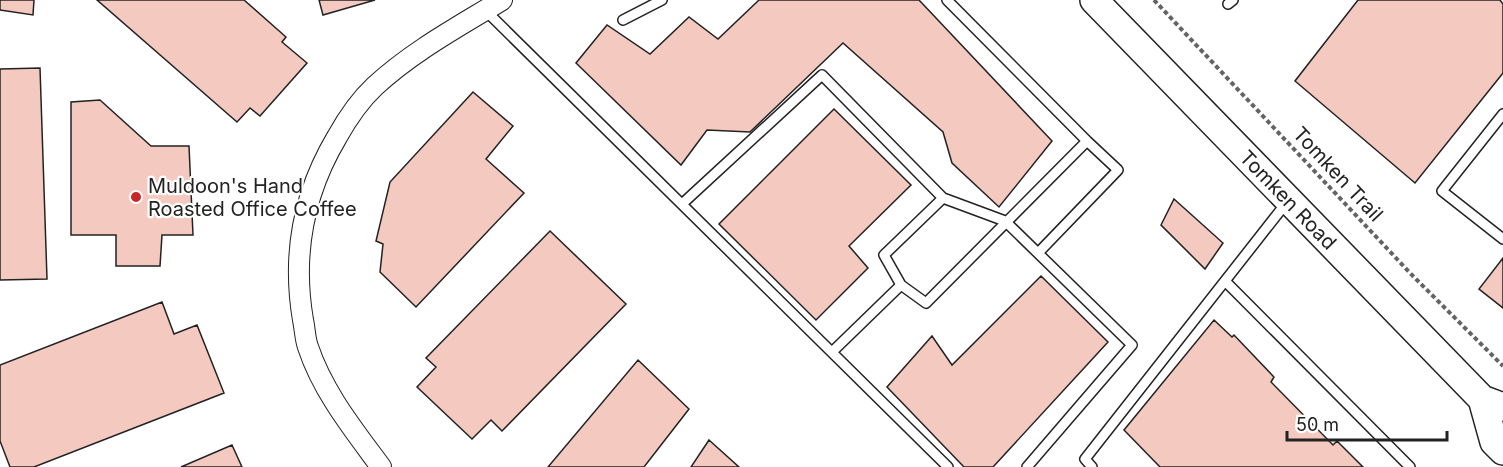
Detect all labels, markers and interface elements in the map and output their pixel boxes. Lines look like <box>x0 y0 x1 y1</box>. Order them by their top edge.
street label: Tomken Trail <box>1288 122 1388 226</box>
street label: Tomken Road <box>1235 145 1341 255</box>
place label: Muldoon's Hand Roasted Office Coffee <box>148 174 357 221</box>
marker: Muldoon's Hand Roasted Office Coffee <box>129 190 143 204</box>
scale bar <box>1287 404 1448 442</box>
text: 50 m <box>1296 414 1339 435</box>

